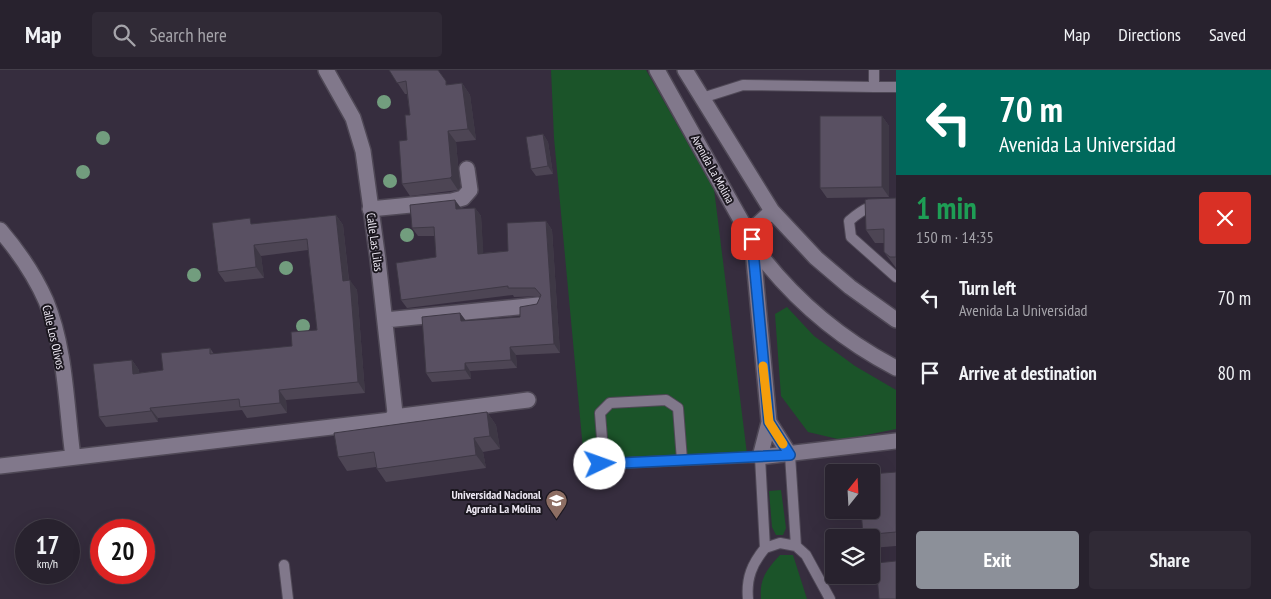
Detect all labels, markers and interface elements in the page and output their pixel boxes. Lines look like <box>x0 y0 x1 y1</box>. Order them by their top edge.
search box <box>92 12 442 57</box>
text: Map <box>25 19 62 50</box>
icon: search <box>110 21 138 49</box>
text: Search here <box>150 23 227 47</box>
text: Map <box>1064 23 1090 46</box>
text: Directions <box>1118 23 1181 46</box>
text: Saved <box>1209 23 1246 46</box>
text: 70 m <box>999 86 1063 132</box>
icon: left <box>916 90 981 155</box>
text: Avenida La Universidad <box>999 130 1176 158</box>
street label: Avenida La Molina <box>688 132 738 206</box>
text: 1 min <box>916 188 977 227</box>
button: close <box>1199 192 1251 244</box>
street label: Calle Las Lilas <box>363 212 387 272</box>
pin <box>731 218 773 260</box>
icon: arrive <box>738 225 766 253</box>
text: 150 m · 14:35 <box>916 227 994 247</box>
text: Turn left <box>959 276 1016 300</box>
icon: left <box>916 284 944 312</box>
text: 70 m <box>1218 286 1251 310</box>
text: Avenida La Universidad <box>959 300 1087 320</box>
street label: Calle Los Olivos <box>39 303 69 371</box>
icon: arrive <box>916 359 944 387</box>
text: Arrive at destination <box>959 361 1097 385</box>
text: 80 m <box>1218 361 1251 385</box>
position arrow <box>573 437 625 489</box>
north arrow <box>825 464 880 519</box>
map controls <box>825 464 880 584</box>
place label: Universidad Nacional Agraria La Molina <box>451 487 541 516</box>
school or university icon: Universidad Nacional Agraria La Molina <box>545 489 569 520</box>
speed limit sign: 20 <box>90 519 155 584</box>
text: 17 <box>36 529 59 561</box>
button: layers <box>825 529 880 584</box>
button: Exit <box>916 531 1079 589</box>
button: Share <box>1089 531 1251 589</box>
text: km/h <box>37 556 58 571</box>

